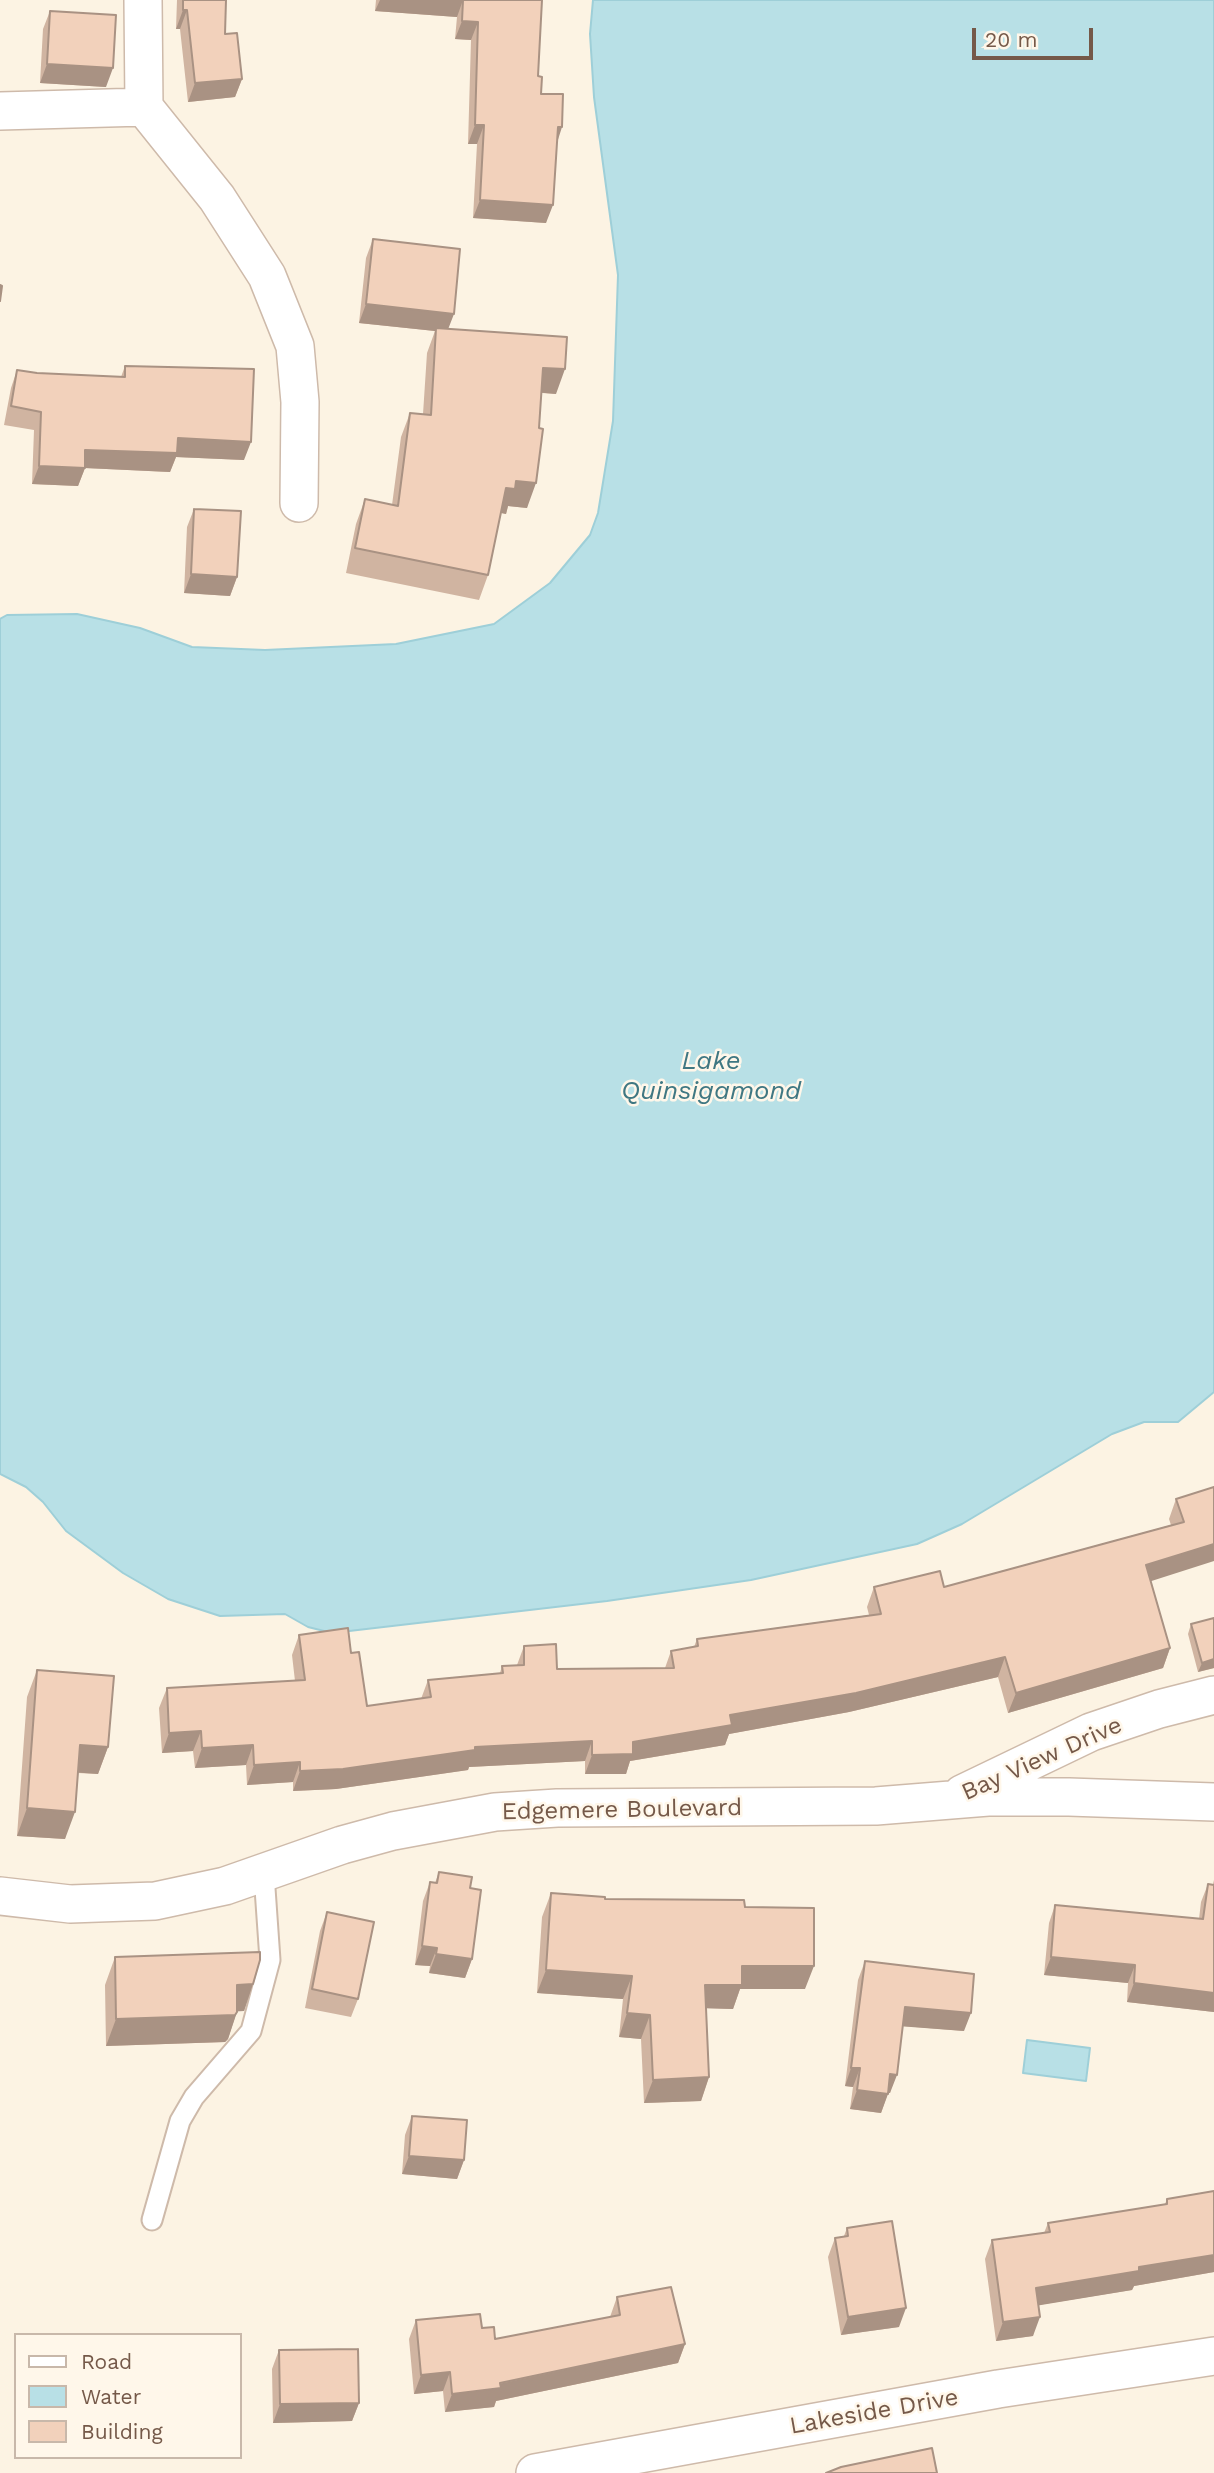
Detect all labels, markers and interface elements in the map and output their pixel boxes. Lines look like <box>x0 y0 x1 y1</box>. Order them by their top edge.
scale bar <box>976 14 1097 58</box>
text: 20 m <box>985 27 1037 52</box>
water label: Lake Quinsigamond <box>621 1045 801 1106</box>
street label: Bay View Drive <box>957 1711 1127 1807</box>
street label: Edgemere Boulevard <box>501 1794 743 1826</box>
legend <box>14 2333 242 2459</box>
text: Road <box>81 2349 132 2374</box>
street label: Lakeside Drive <box>787 2383 961 2441</box>
text: Water <box>81 2384 141 2409</box>
text: Building <box>81 2419 163 2444</box>

